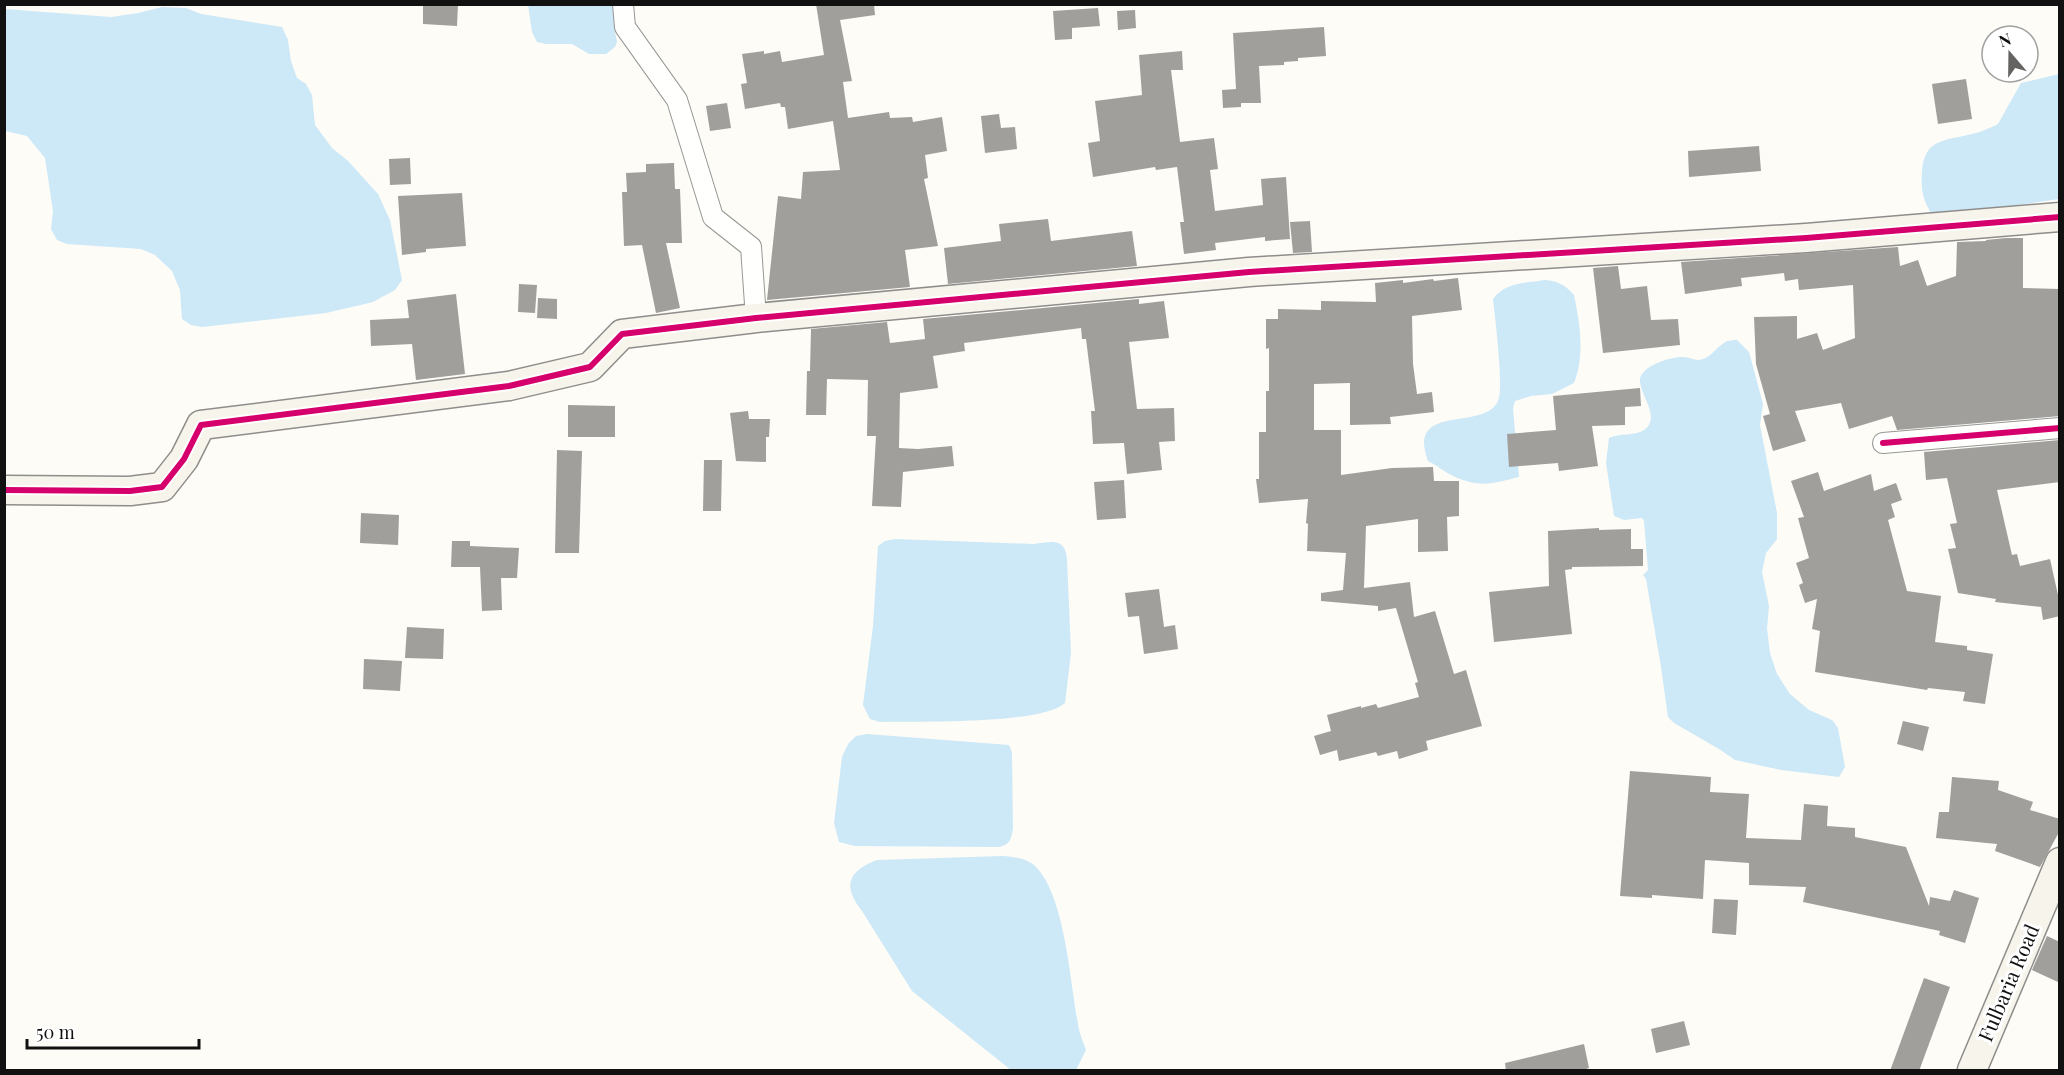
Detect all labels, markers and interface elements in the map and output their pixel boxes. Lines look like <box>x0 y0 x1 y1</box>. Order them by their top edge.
north arrow <box>1980 24 2040 84</box>
text: N <box>1996 27 2014 51</box>
street label: Fulbaria Road <box>1971 919 2045 1045</box>
scale bar <box>27 1012 200 1050</box>
text: 50 m <box>36 1020 75 1044</box>

